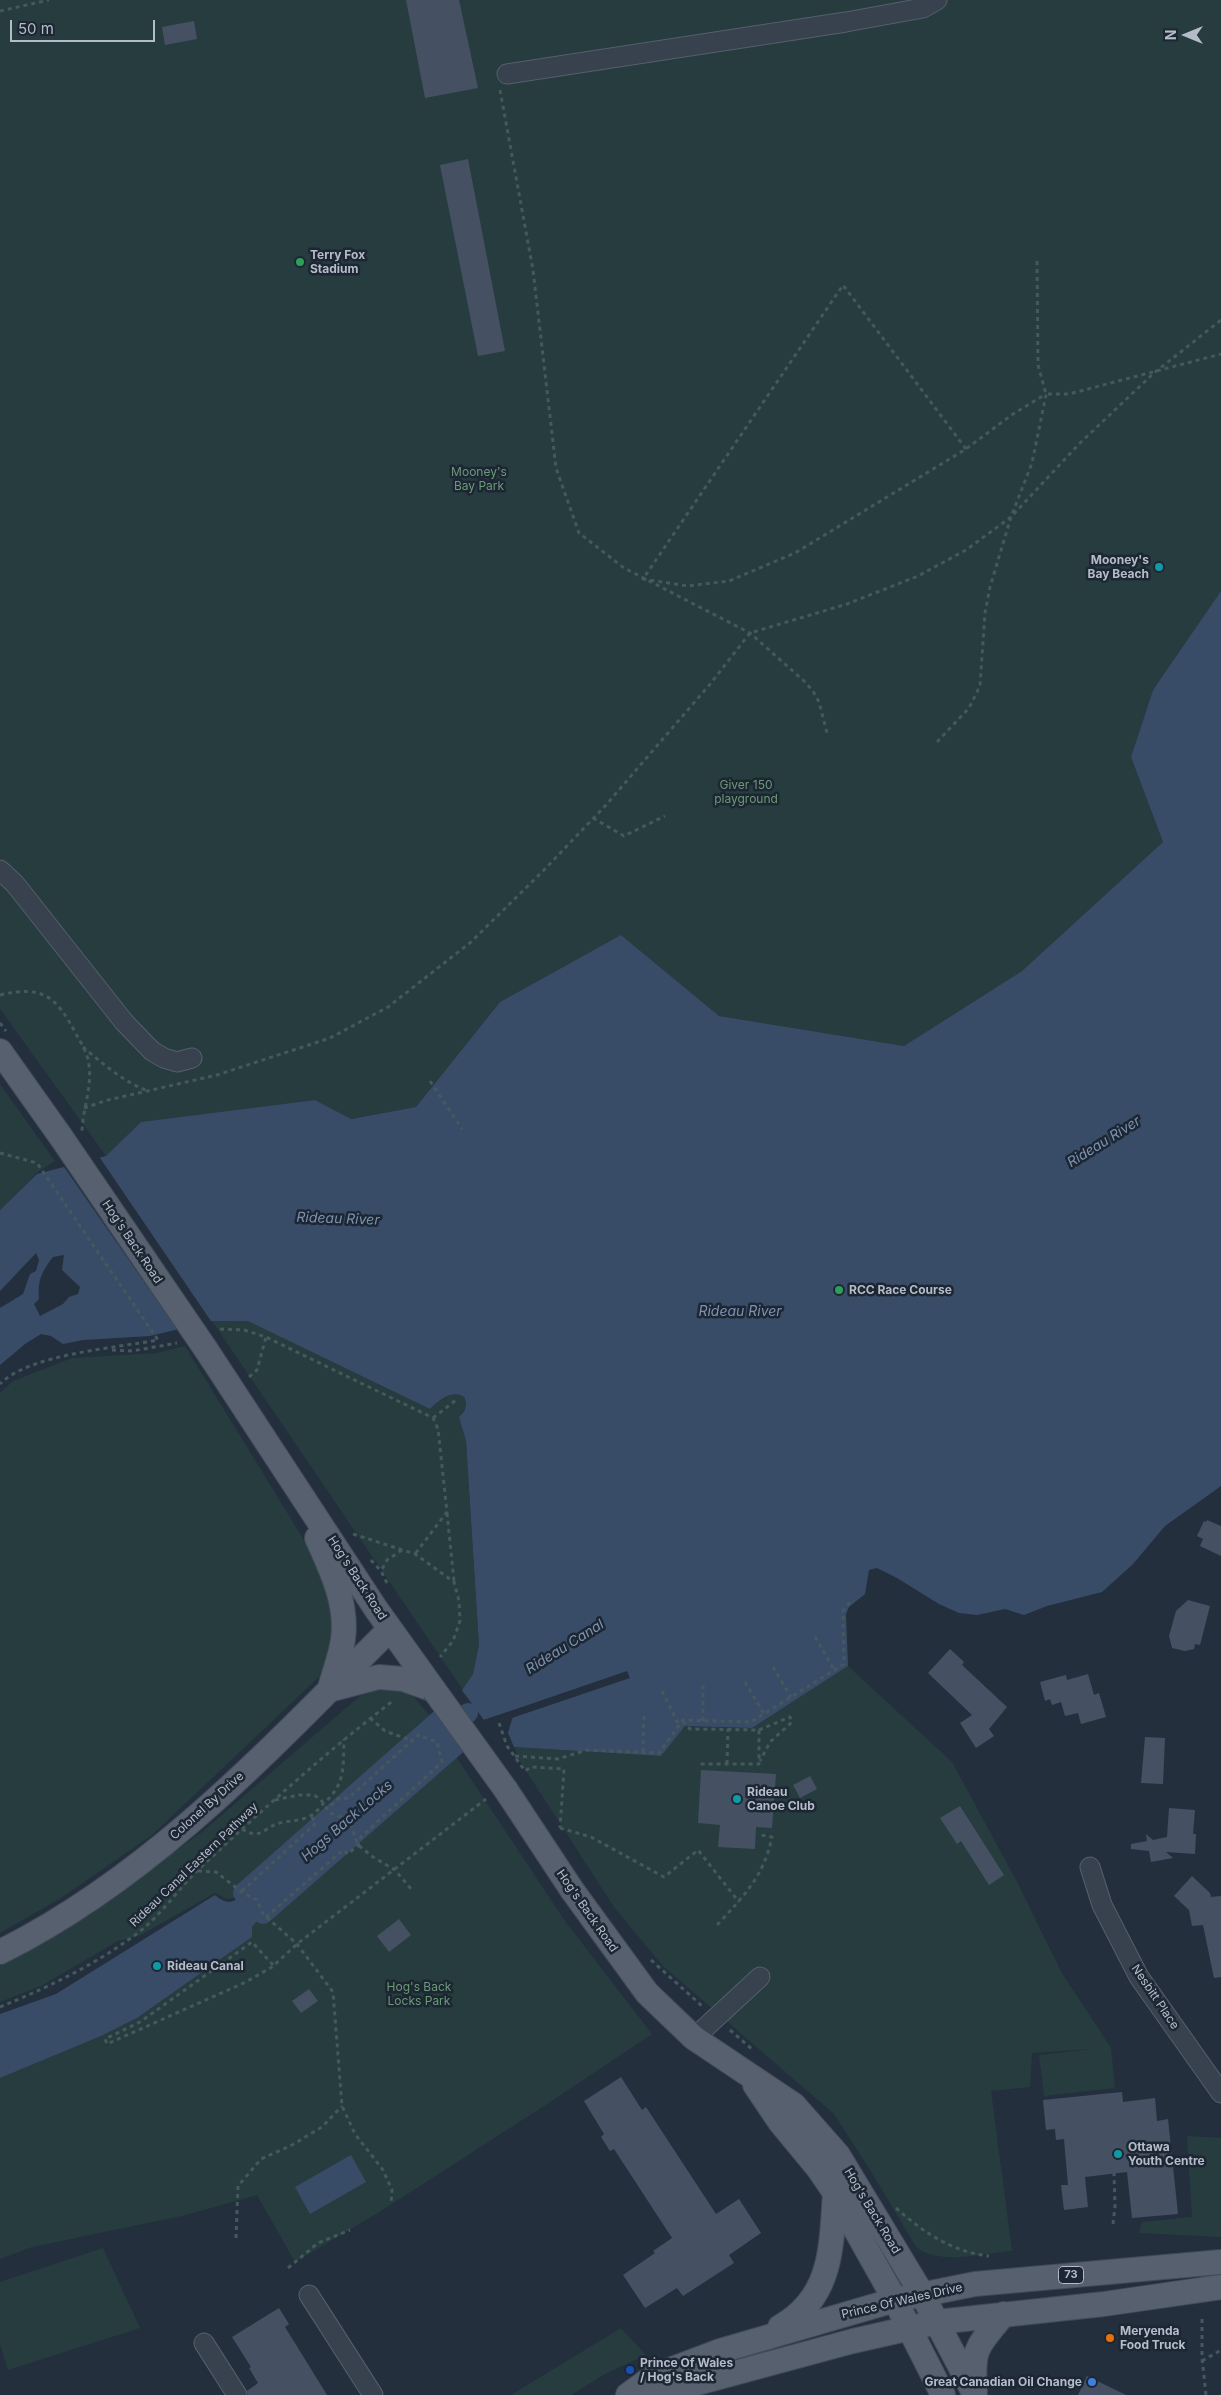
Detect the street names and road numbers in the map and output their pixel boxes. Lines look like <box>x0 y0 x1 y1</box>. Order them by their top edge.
street label: Hog's Back Road <box>99 1198 165 1286</box>
street label: Hog's Back Road <box>325 1533 389 1623</box>
street label: Colonel By Drive <box>167 1769 247 1843</box>
street label: Rideau Canal Eastern Pathway <box>127 1800 261 1930</box>
street label: Hog's Back Road <box>553 1867 621 1955</box>
street label: Nesbitt Place <box>1128 1962 1182 2032</box>
street label: Hog's Back Road <box>841 2166 903 2256</box>
road number: 73 <box>1058 2266 1084 2284</box>
street label: Prince Of Wales Drive <box>840 2280 964 2322</box>

